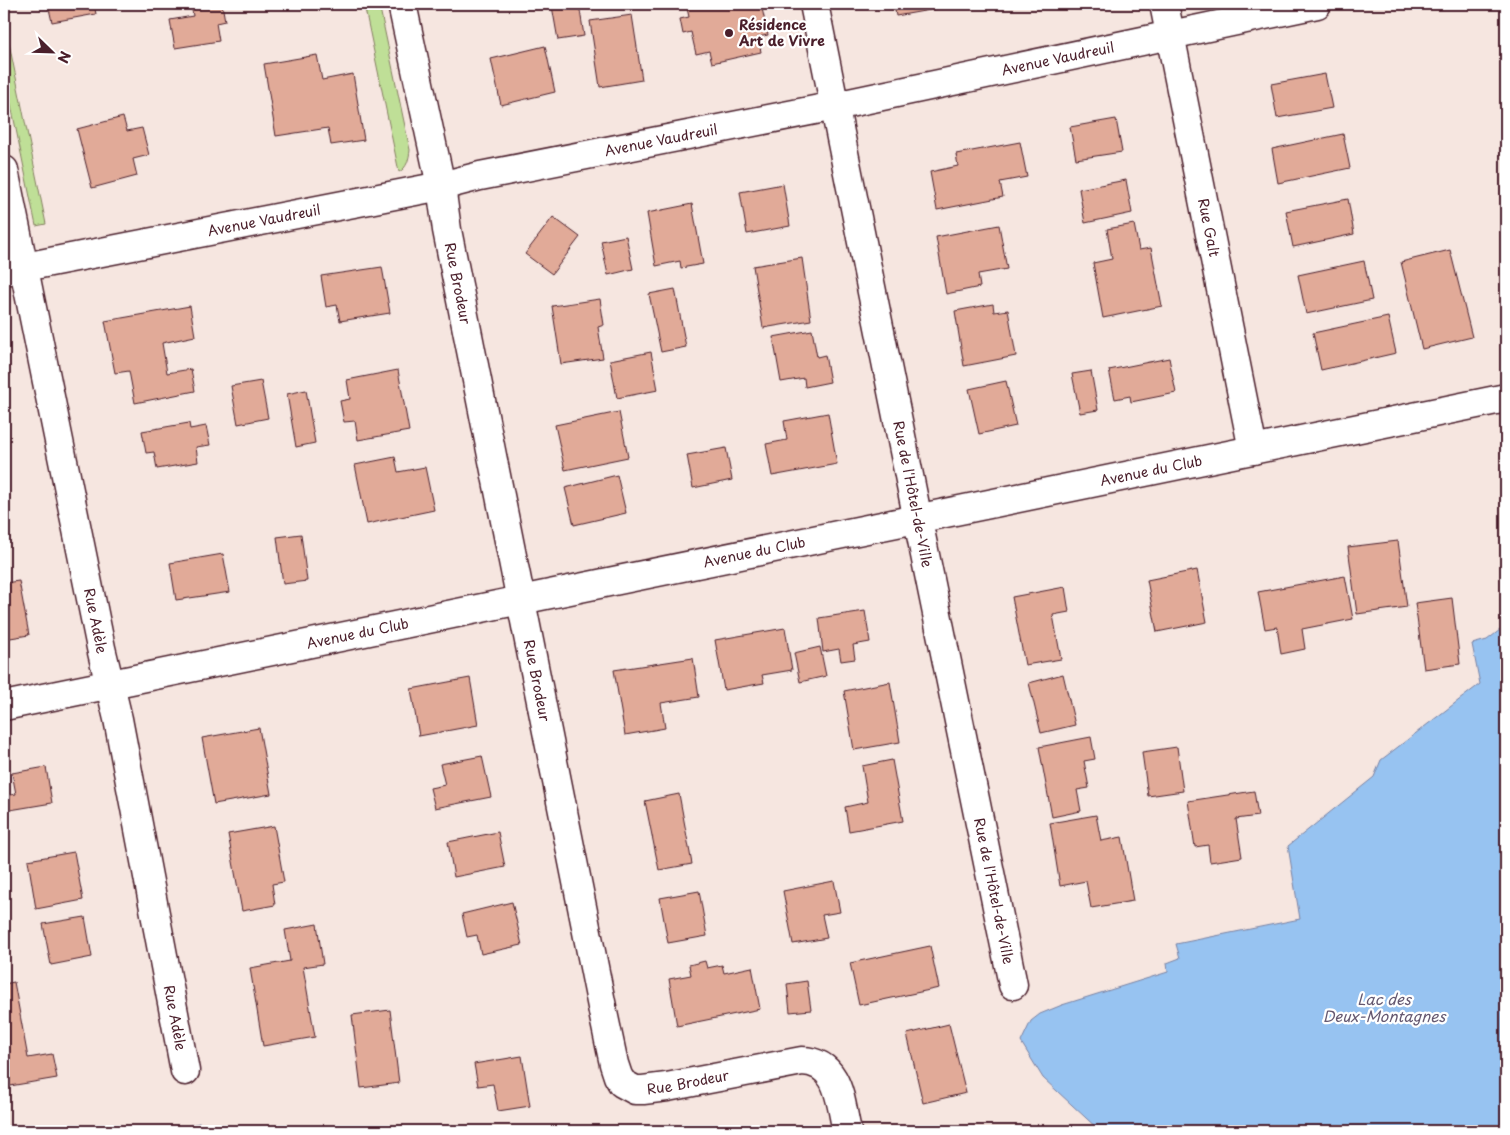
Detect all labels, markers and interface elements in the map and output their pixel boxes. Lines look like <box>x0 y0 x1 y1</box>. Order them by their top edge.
place label: Résidence Art de Vivre <box>738 14 825 51</box>
marker: Résidence Art de Vivre <box>723 27 735 39</box>
north arrow <box>28 28 78 78</box>
street label: Avenue Vaudreuil <box>999 36 1116 81</box>
text: N <box>53 48 76 66</box>
street label: Avenue Vaudreuil <box>603 118 719 161</box>
street label: Rue Galt <box>1193 196 1225 259</box>
street label: Avenue Vaudreuil <box>206 199 322 241</box>
street label: Rue Brodeur <box>440 241 477 327</box>
street label: Rue de l'Hôtel-de-Ville <box>888 419 938 570</box>
street label: Avenue du Club <box>1098 450 1204 491</box>
street label: Avenue du Club <box>701 531 807 572</box>
street label: Rue Adèle <box>79 586 113 656</box>
street label: Avenue du Club <box>305 612 410 654</box>
street label: Rue Brodeur <box>519 638 556 724</box>
street label: Rue de l'Hôtel-de-Ville <box>969 816 1020 966</box>
street label: Rue Adèle <box>159 983 192 1053</box>
water label: Lac des Deux-Montagnes <box>1323 987 1447 1027</box>
street label: Rue Brodeur <box>646 1064 731 1099</box>

